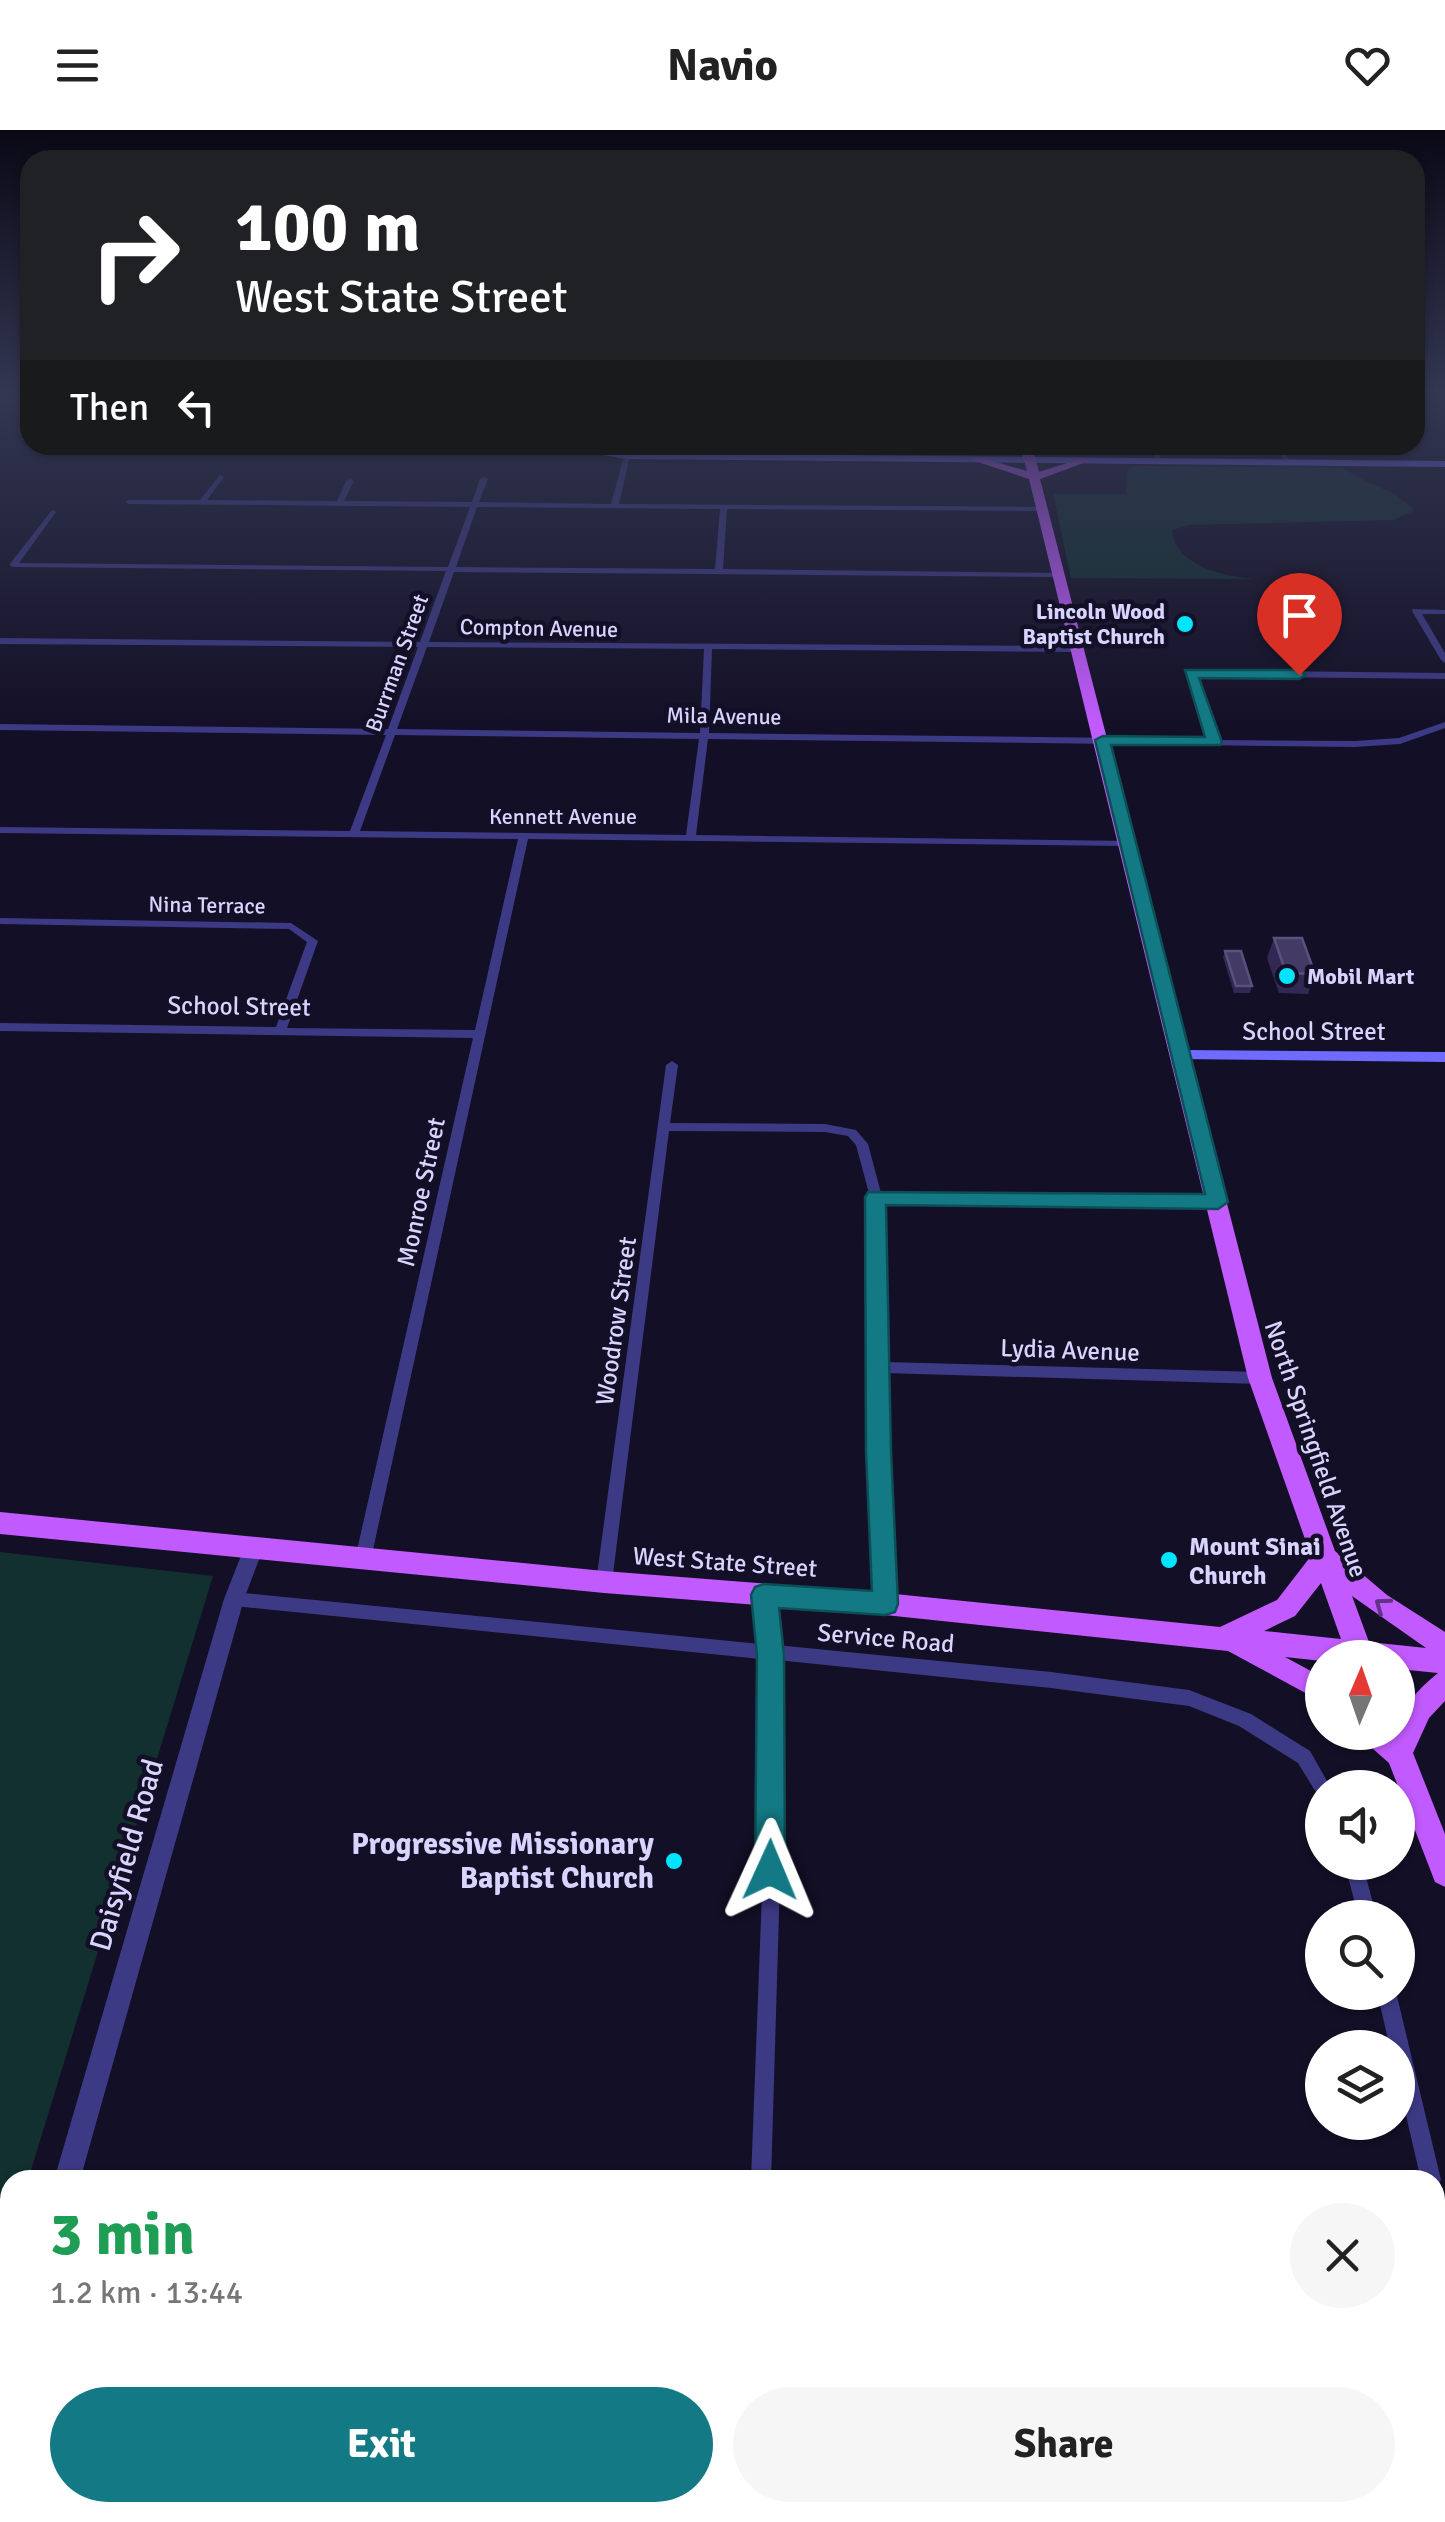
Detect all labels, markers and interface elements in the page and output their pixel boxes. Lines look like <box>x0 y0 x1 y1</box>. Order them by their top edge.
icon: menu <box>50 38 105 93</box>
text: Navio <box>667 38 778 93</box>
icon: heart <box>1340 38 1395 93</box>
text: 100 m <box>235 184 420 270</box>
icon: right <box>70 190 200 320</box>
text: West State Street <box>235 270 567 325</box>
icon: left <box>169 380 224 435</box>
text: Then <box>70 384 149 431</box>
pin <box>1257 573 1342 676</box>
icon: arrive <box>1272 588 1327 643</box>
street label: Burrman Street <box>360 590 434 735</box>
place label: Lincoln Wood Baptist Church <box>1022 598 1165 650</box>
street label: Compton Avenue <box>460 613 618 643</box>
marker: Lincoln Wood Baptist Church <box>1174 613 1196 635</box>
street label: Mila Avenue <box>666 701 782 731</box>
street label: Kennett Avenue <box>489 803 637 830</box>
street label: Nina Terrace <box>148 890 266 920</box>
place label: Mobil Mart <box>1307 963 1414 990</box>
marker: Mobil Mart <box>1276 965 1298 987</box>
street label: School Street <box>167 989 311 1023</box>
street label: School Street <box>1242 1016 1386 1047</box>
street label: Monroe Street <box>390 1114 452 1269</box>
street label: Woodrow Street <box>589 1235 643 1407</box>
street label: North Springfield Avenue <box>1258 1317 1374 1581</box>
street label: Lydia Avenue <box>1000 1332 1140 1368</box>
place label: Mount Sinai Church <box>1189 1531 1321 1591</box>
street label: West State Street <box>632 1540 818 1584</box>
marker: Mount Sinai Church <box>1158 1549 1180 1571</box>
one-way arrow <box>1375 1600 1393 1617</box>
street label: Service Road <box>816 1617 956 1659</box>
north arrow <box>1305 1640 1415 1750</box>
map controls <box>1305 1640 1415 2140</box>
street label: Daisyfield Road <box>82 1755 172 1955</box>
button: sound <box>1305 1770 1415 1880</box>
position arrow <box>718 1818 822 1922</box>
place label: Progressive Missionary Baptist Church <box>351 1826 654 1897</box>
marker: Progressive Missionary Baptist Church <box>663 1850 685 1872</box>
button: search <box>1305 1900 1415 2010</box>
button: layers <box>1305 2030 1415 2140</box>
text: 3 min <box>50 2198 195 2272</box>
button: close <box>1290 2203 1395 2308</box>
text: 1.2 km · 13:44 <box>50 2273 243 2312</box>
button: Exit <box>50 2387 713 2502</box>
button: Share <box>733 2387 1395 2502</box>

